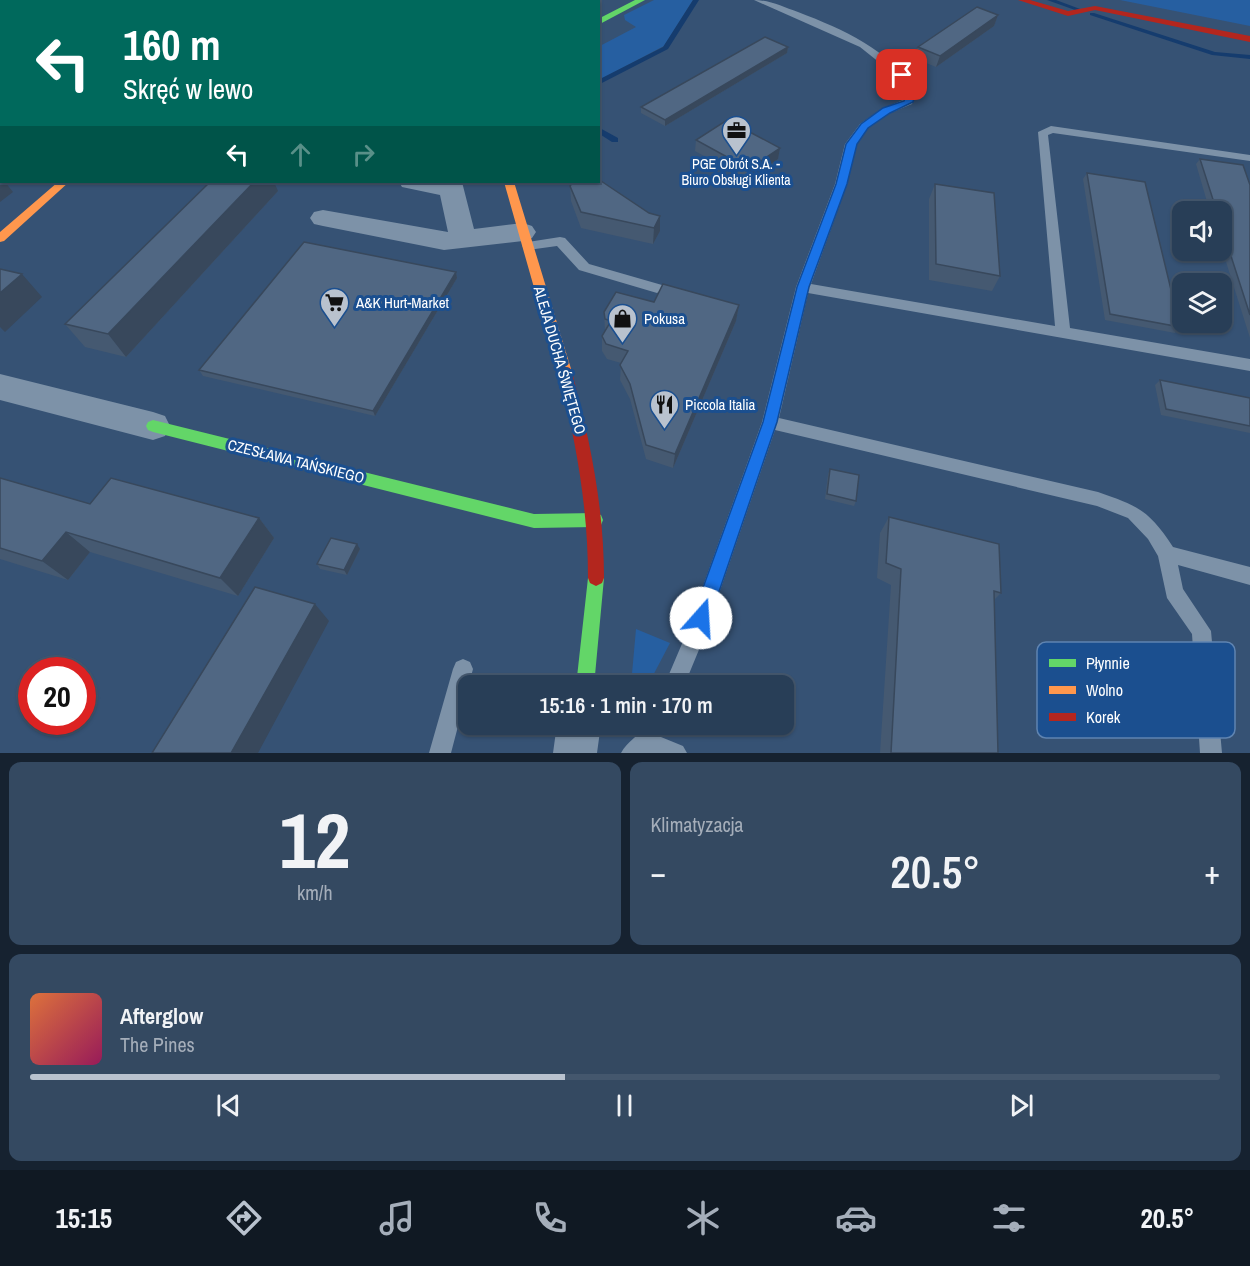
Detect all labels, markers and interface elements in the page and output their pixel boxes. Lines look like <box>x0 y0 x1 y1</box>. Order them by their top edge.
text: 160 m <box>123 17 221 73</box>
icon: left <box>24 24 102 102</box>
pin <box>876 49 927 100</box>
icon: arrive <box>885 58 918 91</box>
text: Skręć w lewo <box>123 71 253 107</box>
office icon: PGE Obrót S.A. - Biuro Obsługi Klienta <box>720 114 752 156</box>
icon: left <box>221 138 254 171</box>
icon: ahead <box>284 138 317 171</box>
icon: right <box>347 138 380 171</box>
place label: PGE Obrót S.A. - Biuro Obsługi Klienta <box>681 155 791 189</box>
map controls <box>1172 201 1232 333</box>
button: sound <box>1172 201 1232 261</box>
button: layers <box>1172 273 1232 333</box>
street label: ALEJA DUCHA ŚWIĘTEGO <box>529 283 591 436</box>
supermarket icon: A&K Hurt-Market <box>319 286 351 328</box>
place label: A&K Hurt-Market <box>355 292 450 313</box>
shop icon: Pokusa <box>607 302 639 344</box>
place label: Pokusa <box>644 308 685 329</box>
restaurant icon: Piccola Italia <box>648 388 680 430</box>
place label: Piccola Italia <box>685 394 756 415</box>
street label: CZESŁAWA TAŃSKIEGO <box>225 434 367 488</box>
position arrow <box>669 586 733 650</box>
legend <box>1037 642 1235 738</box>
text: Płynnie <box>1086 652 1130 674</box>
speed limit sign: 20 <box>18 657 96 735</box>
text: Wolno <box>1086 679 1123 701</box>
text: 15:16 · 1 min · 170 m <box>539 690 713 720</box>
text: Korek <box>1086 706 1121 728</box>
text: 12 <box>279 787 350 892</box>
text: Klimatyzacja <box>651 811 743 838</box>
text: 20.5° <box>890 841 980 902</box>
text: − <box>651 850 666 894</box>
text: + <box>1204 850 1220 894</box>
text: km/h <box>297 879 333 906</box>
text: Afterglow <box>120 1001 203 1031</box>
text: The Pines <box>120 1031 195 1058</box>
icon: previous <box>212 1089 245 1122</box>
icon: pause <box>608 1089 641 1122</box>
icon: next <box>1005 1089 1038 1122</box>
icon: directions <box>223 1197 265 1239</box>
icon: music <box>376 1197 418 1239</box>
icon: phone <box>529 1197 571 1239</box>
icon: climate <box>682 1197 724 1239</box>
icon: car <box>835 1197 877 1239</box>
icon: filters <box>988 1197 1030 1239</box>
text: 15:15 <box>55 1200 112 1236</box>
text: 20.5° <box>1141 1200 1194 1236</box>

